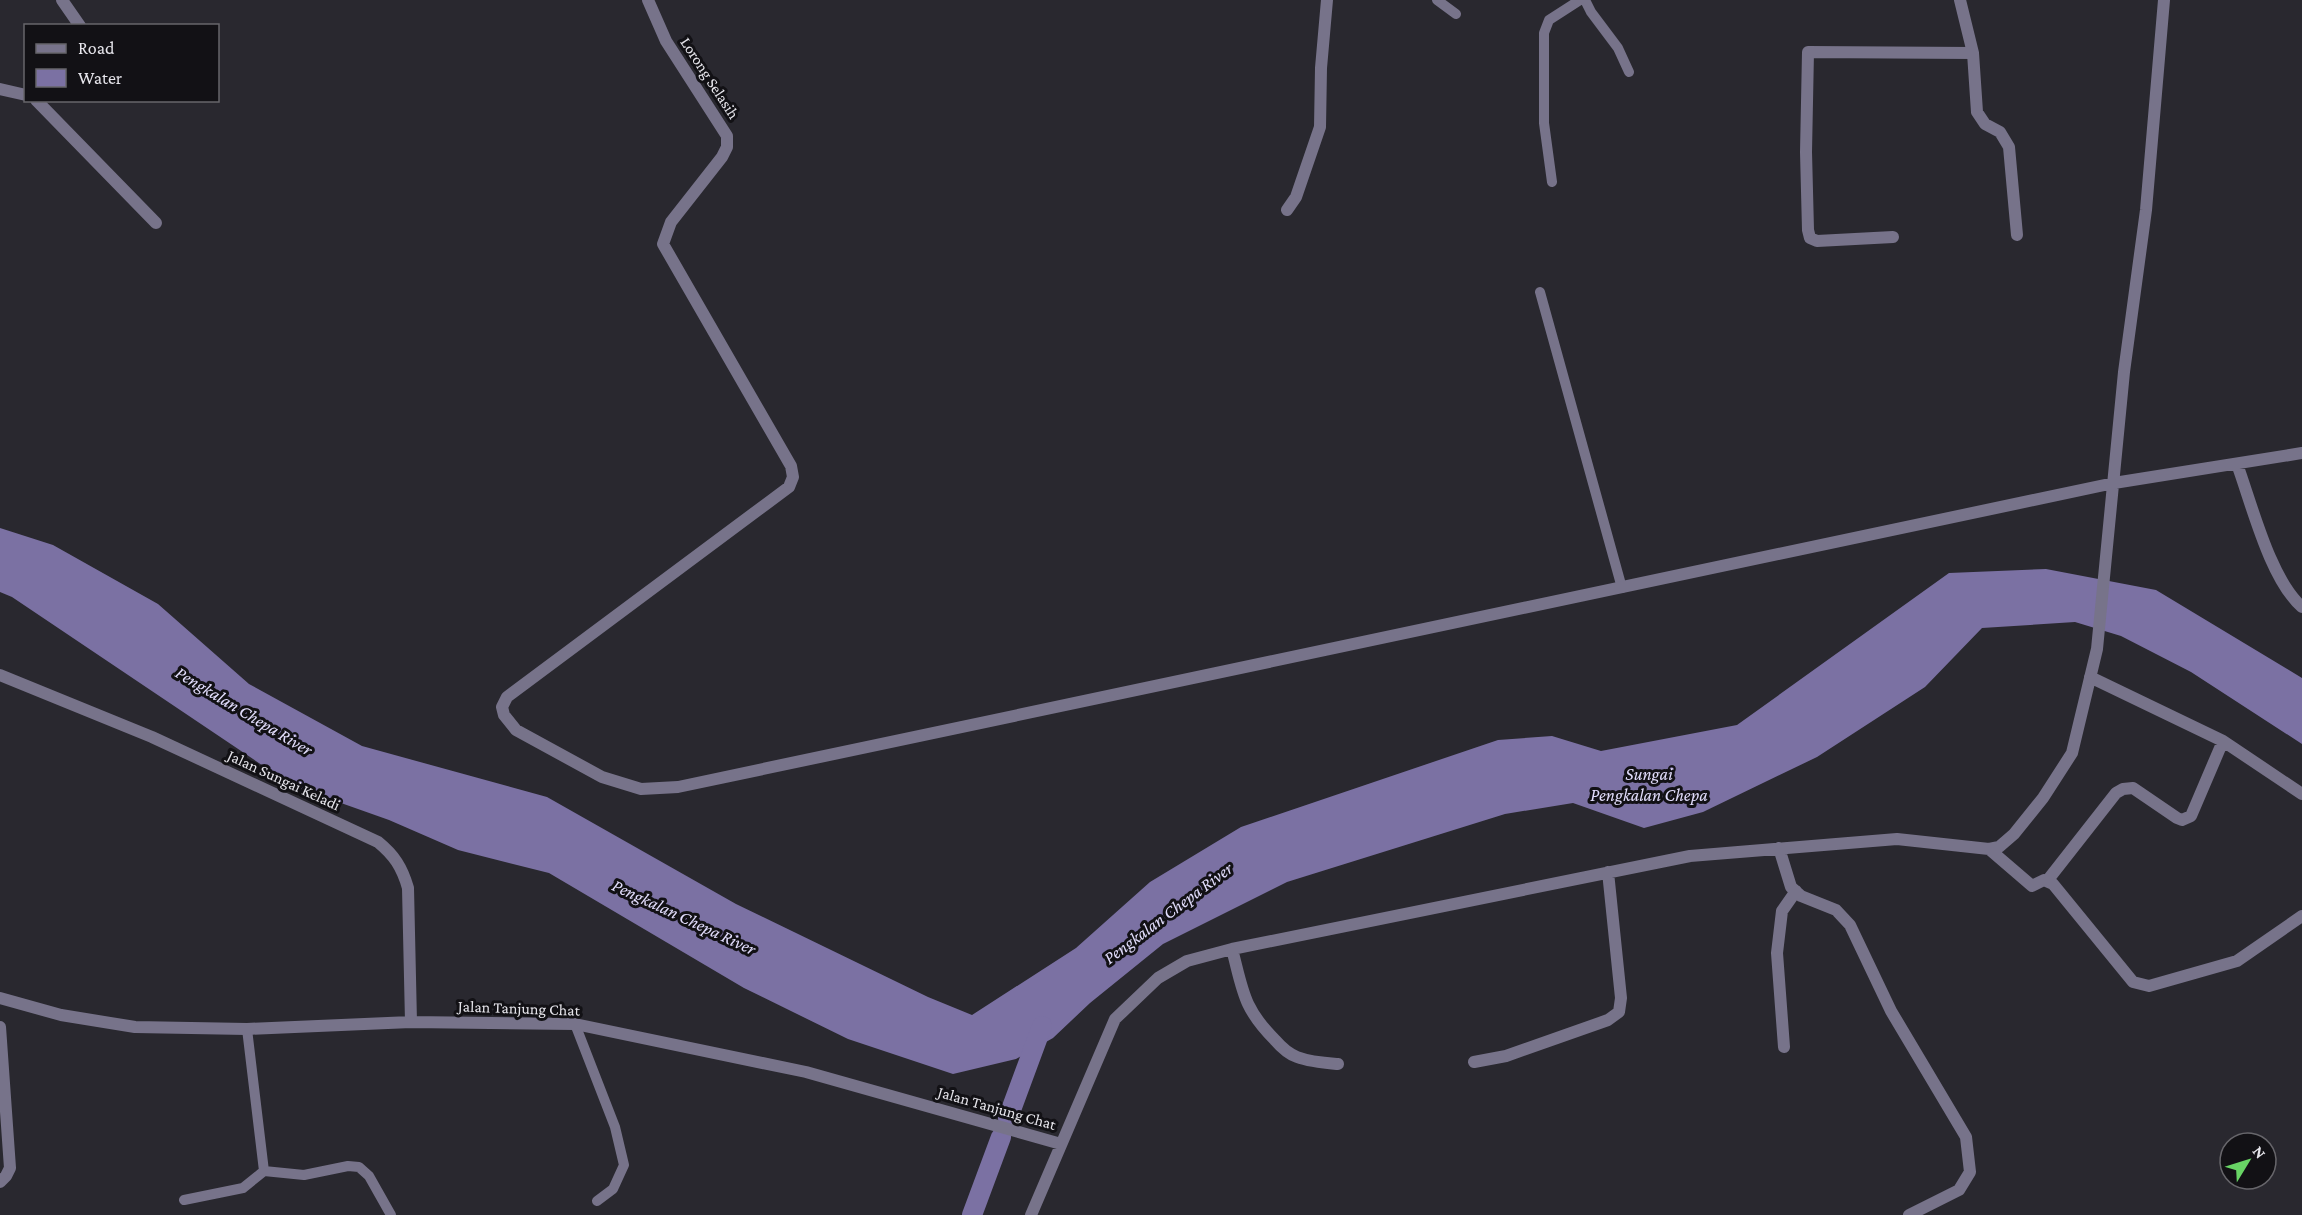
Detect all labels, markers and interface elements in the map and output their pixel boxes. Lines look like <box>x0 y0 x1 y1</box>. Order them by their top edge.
legend <box>24 24 219 102</box>
street label: Lorong Selasih <box>677 34 743 123</box>
text: Road <box>78 38 115 58</box>
text: Water <box>78 68 123 88</box>
water label: Pengkalan Chepa River <box>172 662 317 760</box>
street label: Jalan Sungai Keladi <box>223 746 343 814</box>
water label: Sungai Pengkalan Chepa <box>1590 764 1708 805</box>
water label: Pengkalan Chepa River <box>1100 858 1237 968</box>
water label: Pengkalan Chepa River <box>609 875 760 959</box>
street label: Jalan Tanjung Chat <box>456 997 581 1020</box>
street label: Jalan Tanjung Chat <box>934 1082 1059 1134</box>
north arrow <box>2218 1131 2278 1191</box>
text: N <box>2249 1143 2270 1162</box>

